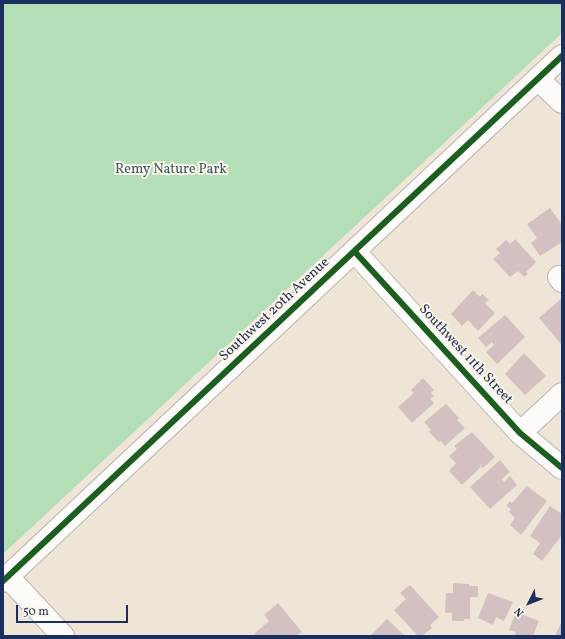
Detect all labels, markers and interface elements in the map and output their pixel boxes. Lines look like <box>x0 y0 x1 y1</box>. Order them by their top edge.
park label: Remy Nature Park <box>115 162 227 178</box>
street label: Southwest 20th Avenue <box>216 255 334 365</box>
street label: Southwest 11th Street <box>414 302 516 408</box>
north arrow <box>509 583 549 623</box>
scale bar <box>18 597 130 623</box>
text: N <box>511 603 528 619</box>
text: 50 m <box>23 604 49 620</box>

